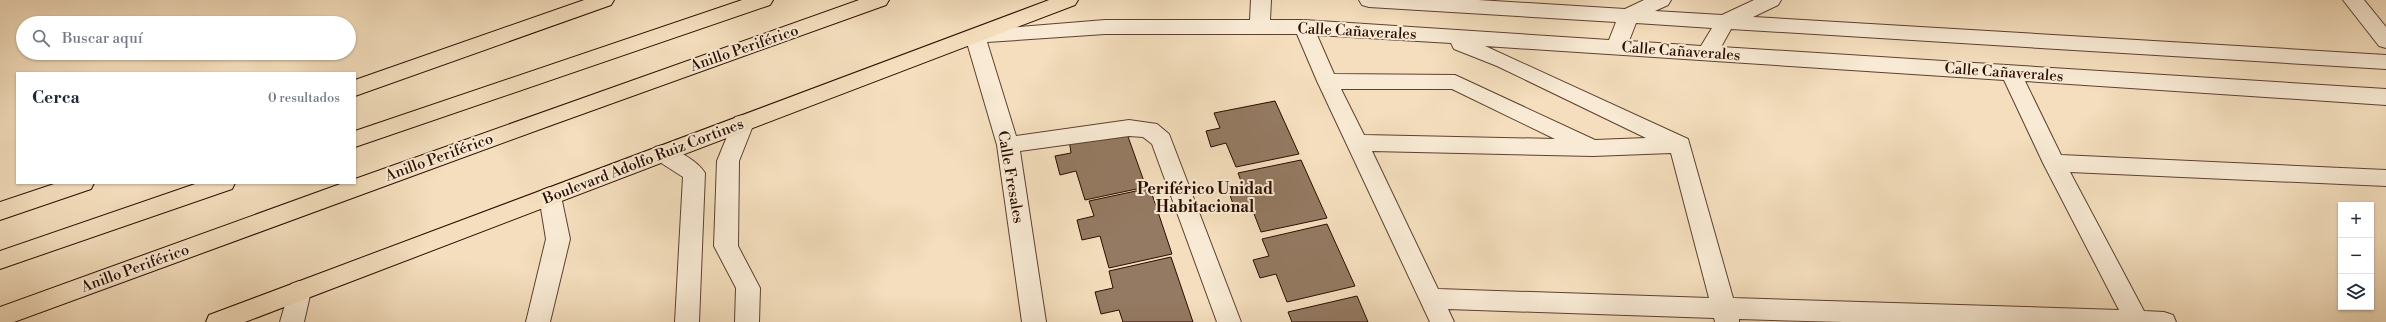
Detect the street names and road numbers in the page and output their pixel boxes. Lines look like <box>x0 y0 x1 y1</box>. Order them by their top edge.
street label: Calle Cañaverales <box>1297 19 1417 44</box>
street label: Anillo Periférico <box>686 21 801 76</box>
street label: Calle Cañaverales <box>1621 38 1741 65</box>
street label: Calle Cañaverales <box>1944 59 2064 86</box>
street label: Boulevard Adolfo Ruiz Cortines <box>539 114 746 209</box>
street label: Anillo Periférico <box>382 129 496 186</box>
street label: Calle Fresales <box>993 129 1028 225</box>
street label: Anillo Periférico <box>78 240 192 297</box>

